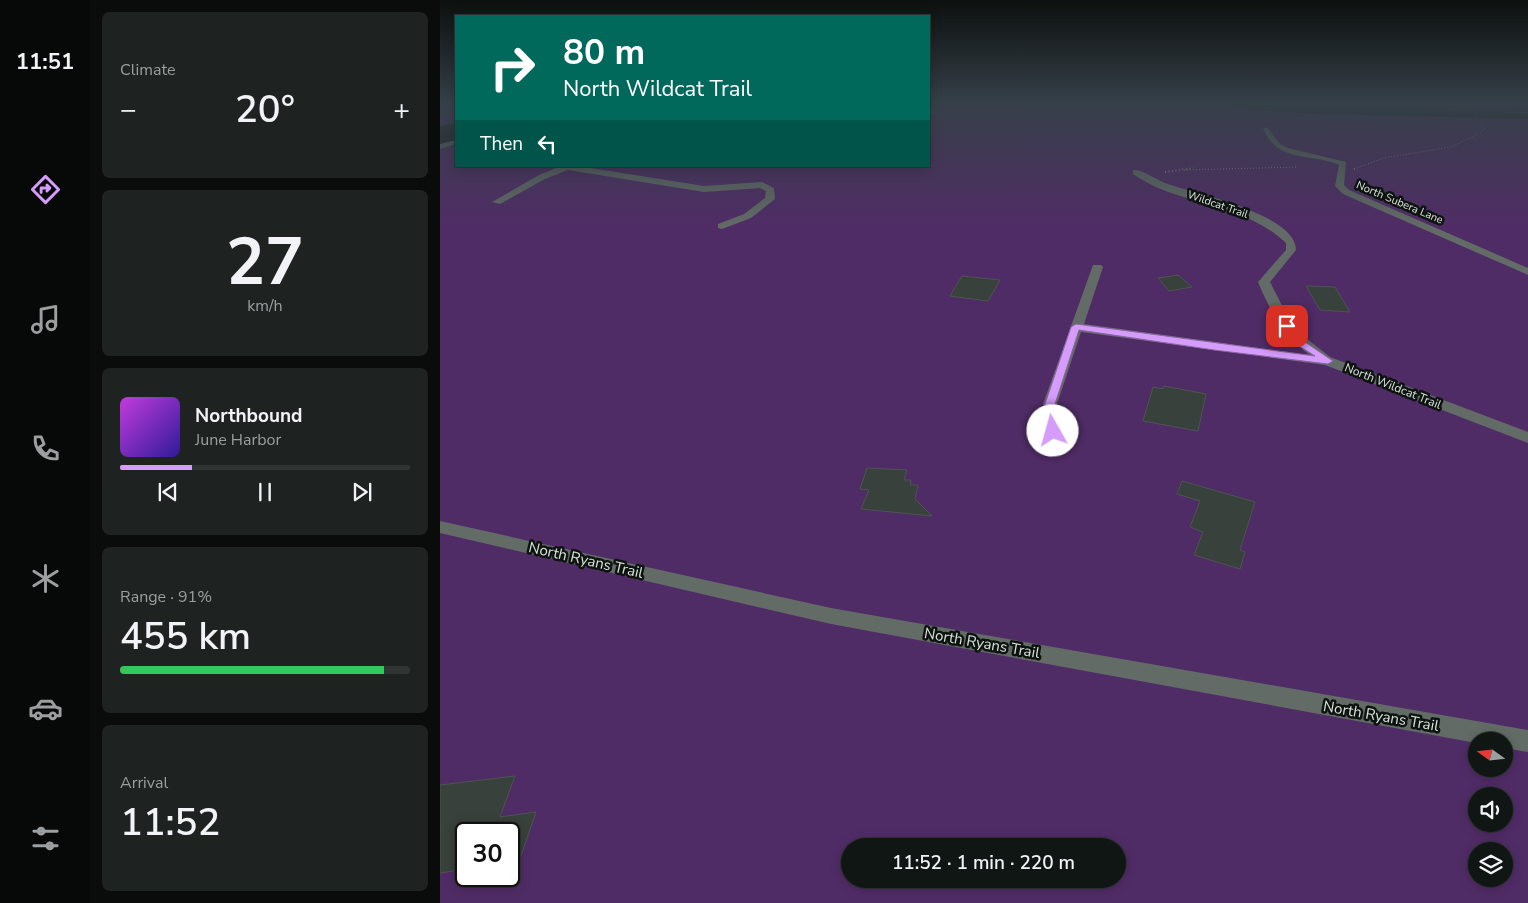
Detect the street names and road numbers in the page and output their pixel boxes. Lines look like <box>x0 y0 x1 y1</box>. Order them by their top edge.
street label: North Subera Lane <box>1354 177 1446 228</box>
street label: Wildcat Trail <box>1186 187 1251 222</box>
street label: North Wildcat Trail <box>1342 359 1444 413</box>
street label: North Ryans Trail <box>527 537 646 583</box>
street label: North Ryans Trail <box>923 623 1042 663</box>
street label: North Ryans Trail <box>1322 696 1441 736</box>

